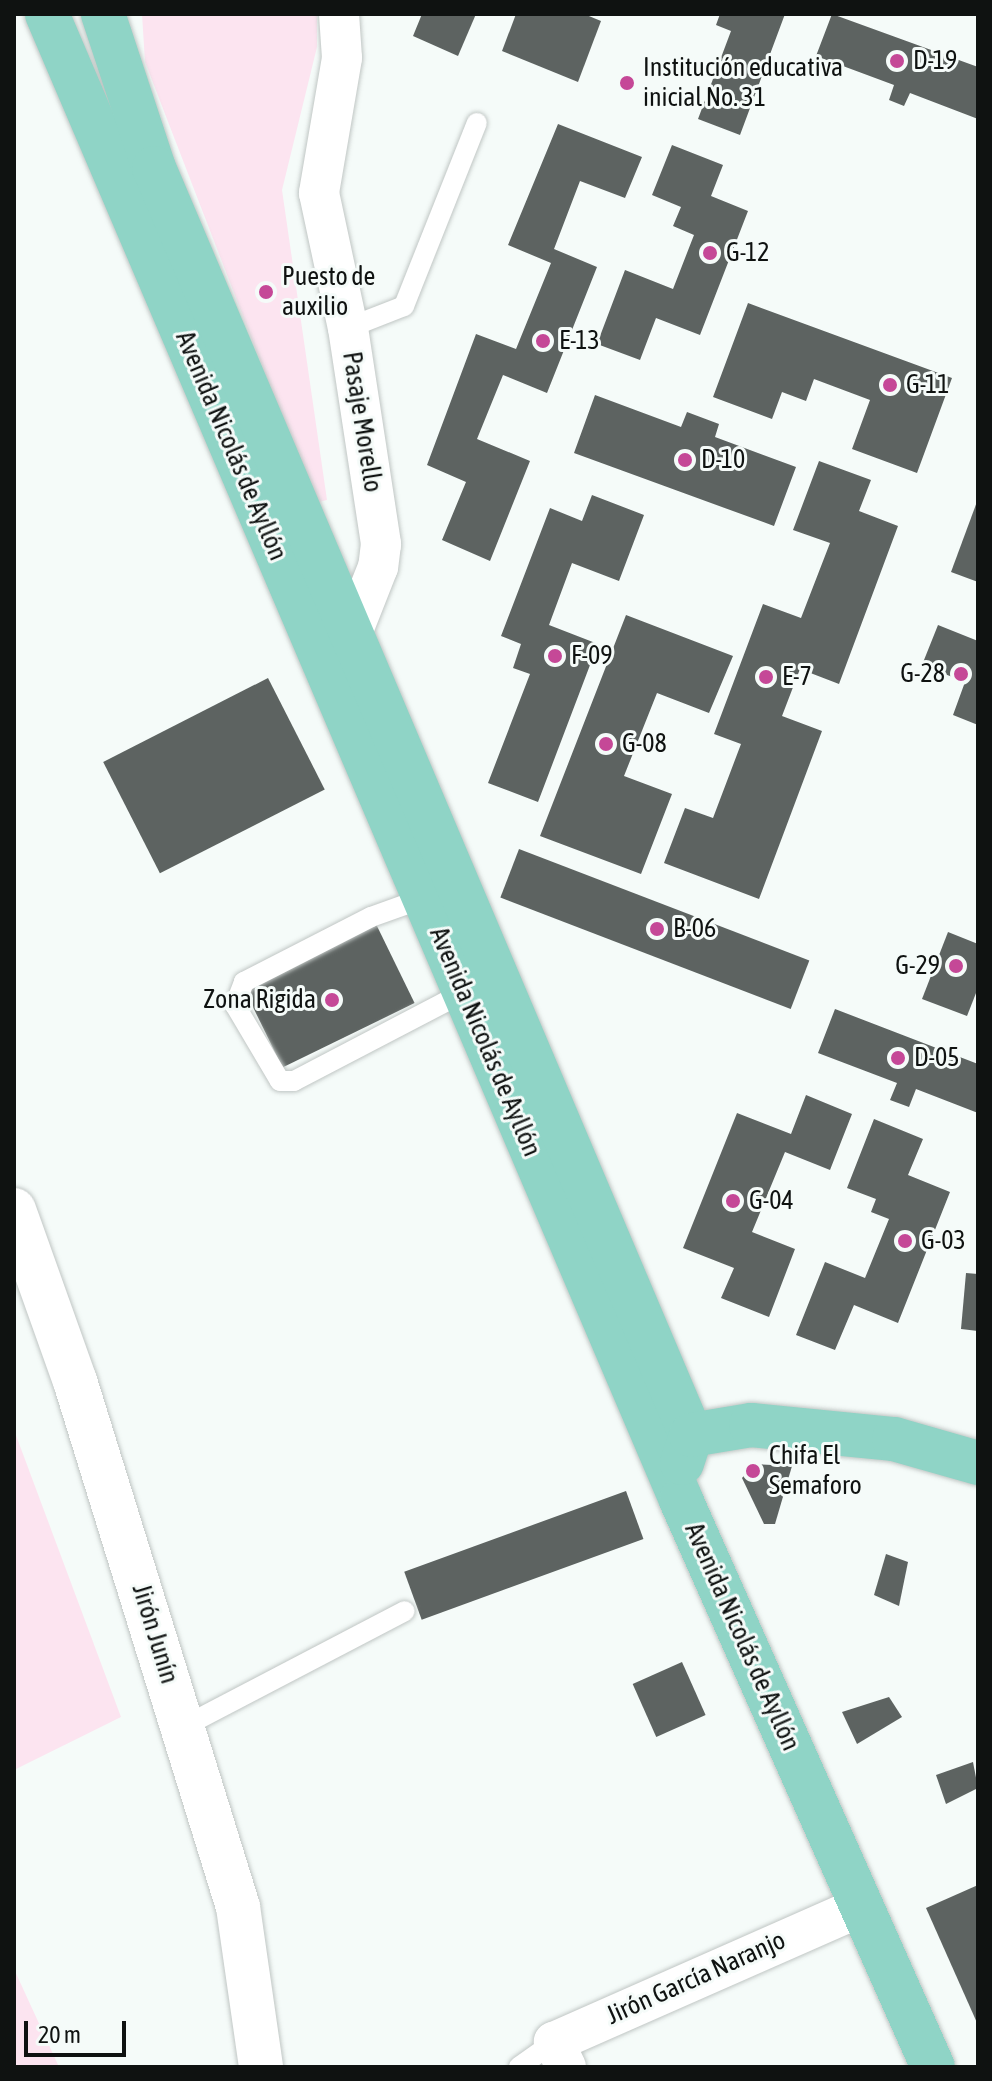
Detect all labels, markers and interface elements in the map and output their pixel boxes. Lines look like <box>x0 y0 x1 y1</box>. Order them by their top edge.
place label: D-19 <box>913 45 957 77</box>
place label: Institución educativa inicial No. 31 <box>643 52 843 114</box>
marker: D-19 <box>888 52 906 70</box>
marker: Institución educativa inicial No. 31 <box>618 74 636 92</box>
place label: G-12 <box>726 237 769 269</box>
marker: G-12 <box>701 244 719 262</box>
place label: Puesto de auxilio <box>282 261 375 322</box>
marker: Puesto de auxilio <box>257 283 275 301</box>
place label: E-13 <box>559 325 600 357</box>
street label: Avenida Nicolás de Ayllón <box>169 327 293 565</box>
marker: E-13 <box>534 332 552 350</box>
street label: Pasaje Morello <box>336 350 388 494</box>
place label: G-11 <box>906 369 949 401</box>
marker: G-11 <box>881 376 899 394</box>
place label: D-10 <box>701 444 745 476</box>
marker: D-10 <box>676 451 694 469</box>
place label: F-09 <box>571 640 612 672</box>
marker: F-09 <box>546 647 564 665</box>
place label: G-28 <box>900 658 945 690</box>
place label: E-7 <box>782 661 812 693</box>
marker: G-28 <box>952 665 970 683</box>
marker: E-7 <box>757 668 775 686</box>
place label: G-08 <box>622 728 667 760</box>
marker: G-08 <box>597 735 615 753</box>
place label: B-06 <box>673 913 716 945</box>
marker: B-06 <box>648 920 666 938</box>
street label: Avenida Nicolás de Ayllón <box>423 923 547 1161</box>
place label: G-29 <box>895 950 940 982</box>
marker: G-29 <box>947 957 965 975</box>
place label: Zona Rigida <box>203 984 316 1016</box>
marker: Zona Rigida <box>323 991 341 1009</box>
place label: D-05 <box>914 1042 959 1074</box>
marker: D-05 <box>889 1049 907 1067</box>
place label: G-04 <box>749 1185 794 1217</box>
marker: G-04 <box>724 1192 742 1210</box>
place label: G-03 <box>921 1225 966 1257</box>
marker: G-03 <box>896 1232 914 1250</box>
place label: Chifa El Semaforo <box>769 1440 862 1502</box>
marker: Chifa El Semaforo <box>744 1462 762 1480</box>
street label: Avenida Nicolás de Ayllón <box>678 1518 806 1756</box>
street label: Jirón Junín <box>125 1580 185 1688</box>
street label: Jirón García Naranjo <box>602 1925 790 2031</box>
scale bar <box>28 2005 130 2055</box>
text: 20 m <box>38 2021 81 2048</box>

